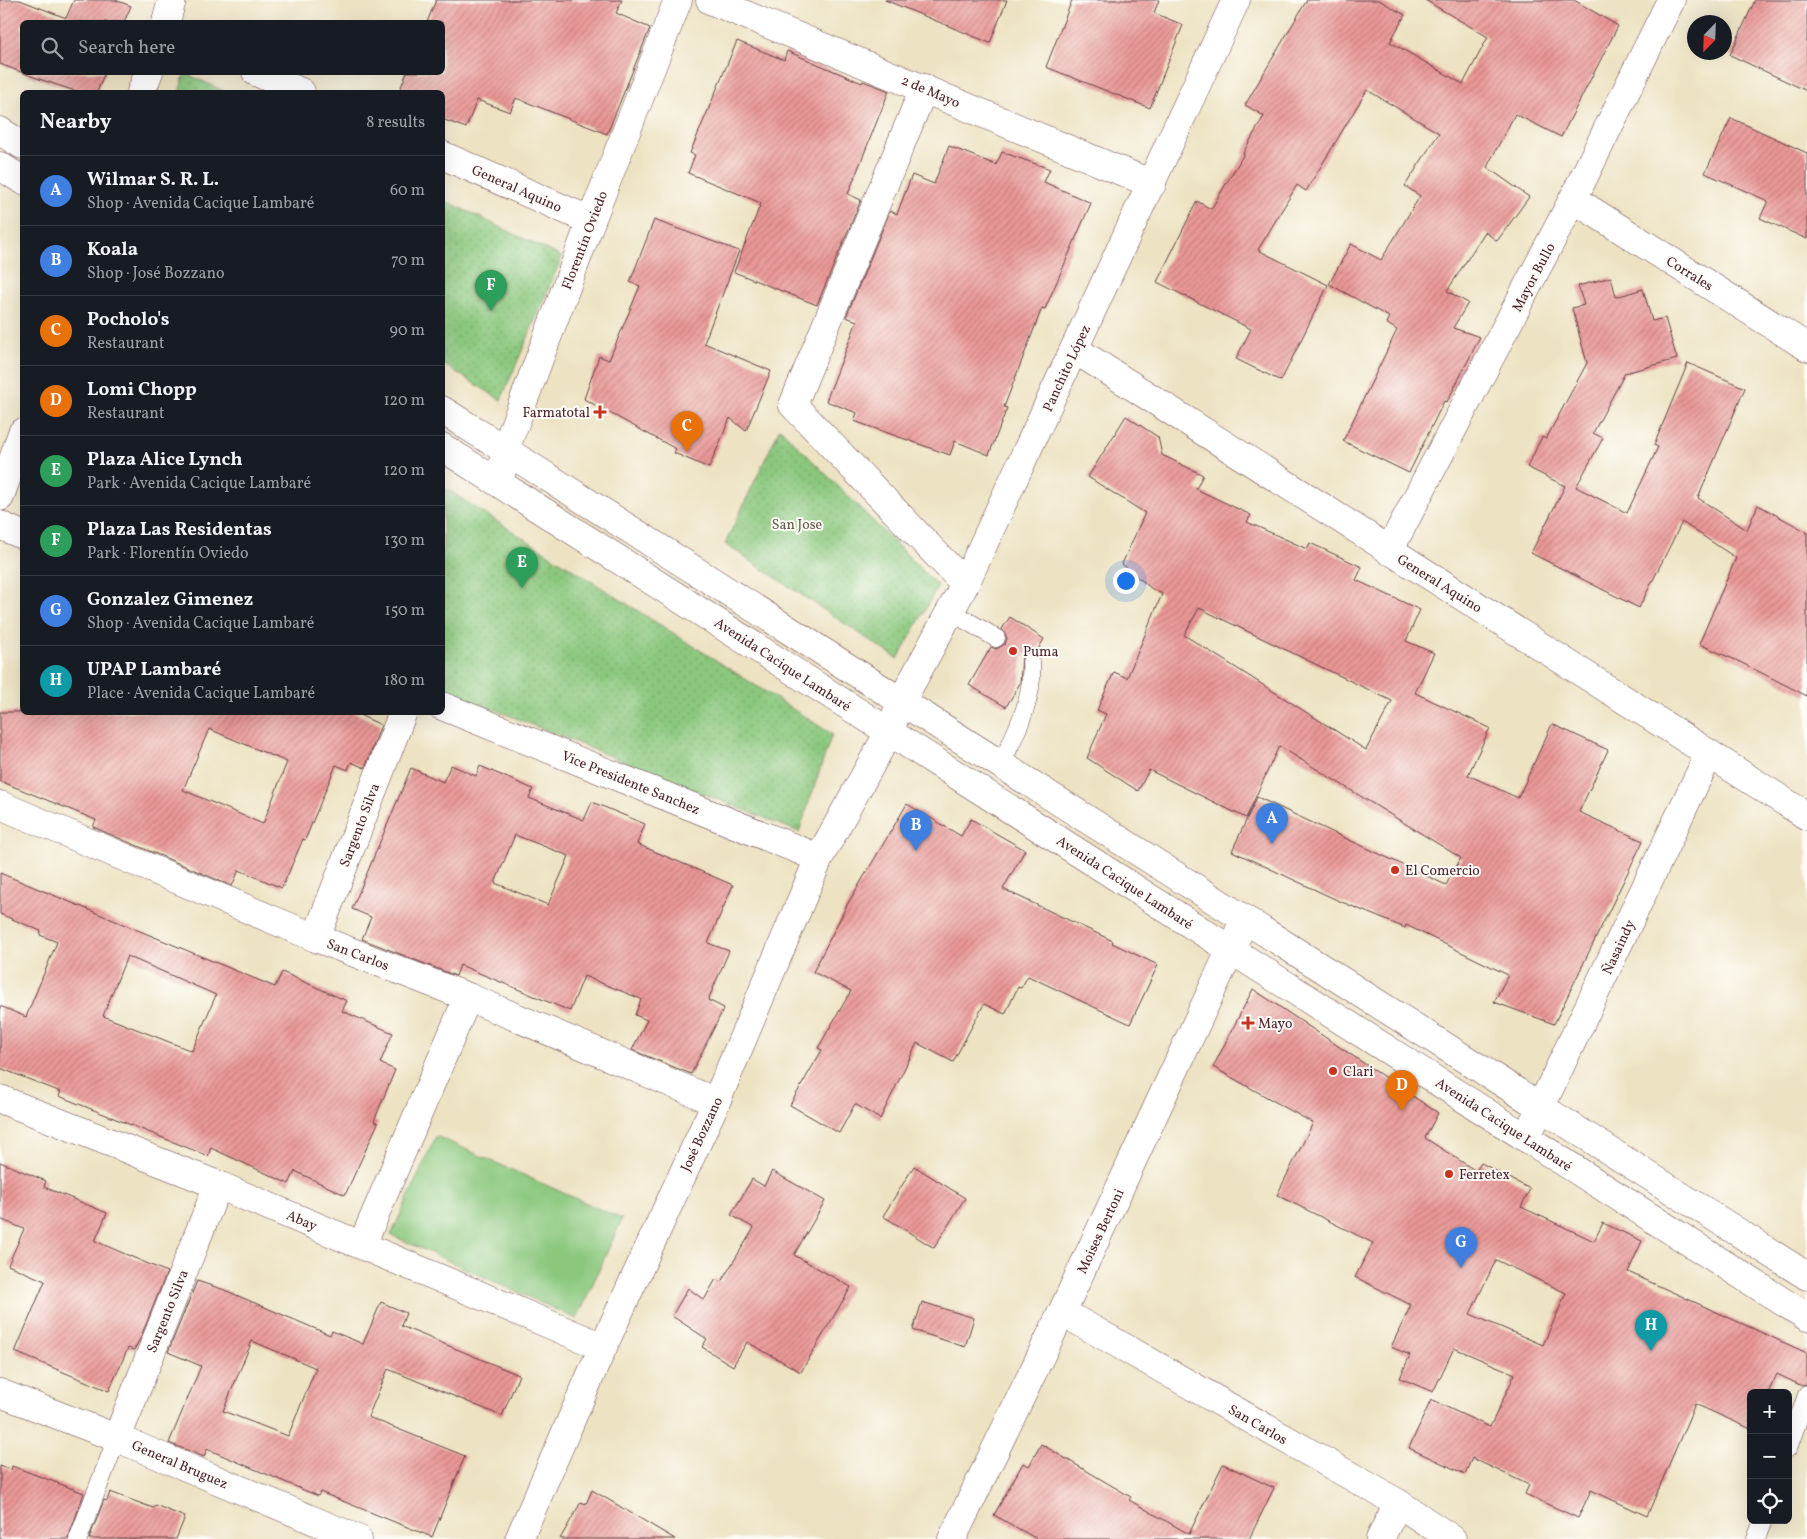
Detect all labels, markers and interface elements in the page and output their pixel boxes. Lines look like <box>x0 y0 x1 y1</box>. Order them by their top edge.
north arrow <box>1687 15 1732 60</box>
search box <box>20 20 445 75</box>
icon: search <box>38 34 66 62</box>
text: Search here <box>78 35 175 61</box>
street label: 2 de Mayo <box>898 71 963 113</box>
text: Nearby <box>40 108 111 137</box>
text: 8 results <box>366 112 425 134</box>
street label: General Aquino <box>468 161 564 218</box>
text: Wilmar S. R. L. <box>87 167 219 193</box>
text: A <box>50 180 62 202</box>
text: 60 m <box>390 180 425 202</box>
street label: Florentín Oviedo <box>558 188 613 293</box>
text: Shop · Avenida Cacique Lambaré <box>87 193 314 215</box>
text: Koala <box>87 237 138 263</box>
street label: Mayor Bullo <box>1508 240 1560 316</box>
text: B <box>51 250 61 272</box>
text: 70 m <box>391 250 425 272</box>
street label: Corrales <box>1662 252 1716 296</box>
text: Shop · José Bozzano <box>87 263 225 285</box>
pin: F <box>475 270 507 311</box>
text: Pocholo's <box>87 307 170 333</box>
text: C <box>51 320 61 342</box>
text: 90 m <box>389 320 425 342</box>
street label: Panchito López <box>1039 322 1096 415</box>
text: Restaurant <box>87 333 165 355</box>
text: Lomi Chopp <box>87 377 197 403</box>
text: D <box>50 390 62 412</box>
text: 120 m <box>383 390 425 412</box>
text: Restaurant <box>87 403 165 425</box>
place label: Farmatotal <box>523 404 590 423</box>
marker: Farmatotal <box>594 406 606 418</box>
pin: C <box>671 411 703 452</box>
text: Plaza Alice Lynch <box>87 447 243 473</box>
text: E <box>51 460 61 482</box>
text: 120 m <box>383 460 425 482</box>
text: Park · Avenida Cacique Lambaré <box>87 473 311 495</box>
park label: San Jose <box>772 516 823 535</box>
text: Plaza Las Residentas <box>87 517 272 543</box>
text: F <box>51 530 61 552</box>
text: 130 m <box>384 530 425 552</box>
text: Park · Florentín Oviedo <box>87 543 249 565</box>
pin: E <box>506 547 538 588</box>
street label: General Aquino <box>1393 551 1485 618</box>
your location <box>1113 568 1139 594</box>
text: Gonzalez Gimenez <box>87 587 253 613</box>
text: G <box>50 600 62 622</box>
text: 150 m <box>384 600 425 622</box>
text: Shop · Avenida Cacique Lambaré <box>87 613 314 635</box>
street label: Avenida Cacique Lambaré <box>710 614 854 717</box>
place label: Puma <box>1023 643 1058 662</box>
marker: Puma <box>1007 645 1019 657</box>
text: UPAP Lambaré <box>87 657 221 683</box>
text: H <box>50 670 62 692</box>
text: 180 m <box>384 670 425 692</box>
text: Place · Avenida Cacique Lambaré <box>87 683 315 705</box>
street label: Vice Presidente Sanchez <box>558 747 702 820</box>
street label: Sargento Silva <box>336 781 385 870</box>
pin: A <box>1256 803 1288 844</box>
pin: B <box>900 810 932 851</box>
street label: Avenida Cacique Lambaré <box>1052 832 1196 935</box>
place label: El Comercio <box>1405 862 1480 881</box>
marker: El Comercio <box>1389 864 1401 876</box>
street label: Ñasaindy <box>1598 917 1640 978</box>
street label: San Carlos <box>323 935 391 976</box>
place label: Mayo <box>1258 1015 1292 1034</box>
marker: Mayo <box>1242 1017 1254 1029</box>
place label: Clari <box>1343 1063 1373 1082</box>
marker: Clari <box>1327 1065 1339 1077</box>
pin: D <box>1386 1070 1418 1111</box>
street label: Avenida Cacique Lambaré <box>1431 1074 1575 1177</box>
street label: José Bozzano <box>677 1094 728 1175</box>
place label: Ferretex <box>1459 1166 1510 1185</box>
marker: Ferretex <box>1443 1168 1455 1180</box>
street label: Moises Bertoni <box>1073 1186 1129 1277</box>
street label: Abay <box>283 1206 320 1236</box>
pin: G <box>1445 1227 1477 1268</box>
street label: Sargento Silva <box>143 1267 194 1356</box>
pin: H <box>1635 1310 1667 1351</box>
map controls <box>1747 1389 1792 1524</box>
button: + <box>1747 1389 1792 1434</box>
street label: San Carlos <box>1224 1401 1290 1450</box>
button: − <box>1747 1434 1792 1479</box>
street label: General Bruguez <box>128 1437 230 1494</box>
button: locate <box>1747 1479 1792 1524</box>

